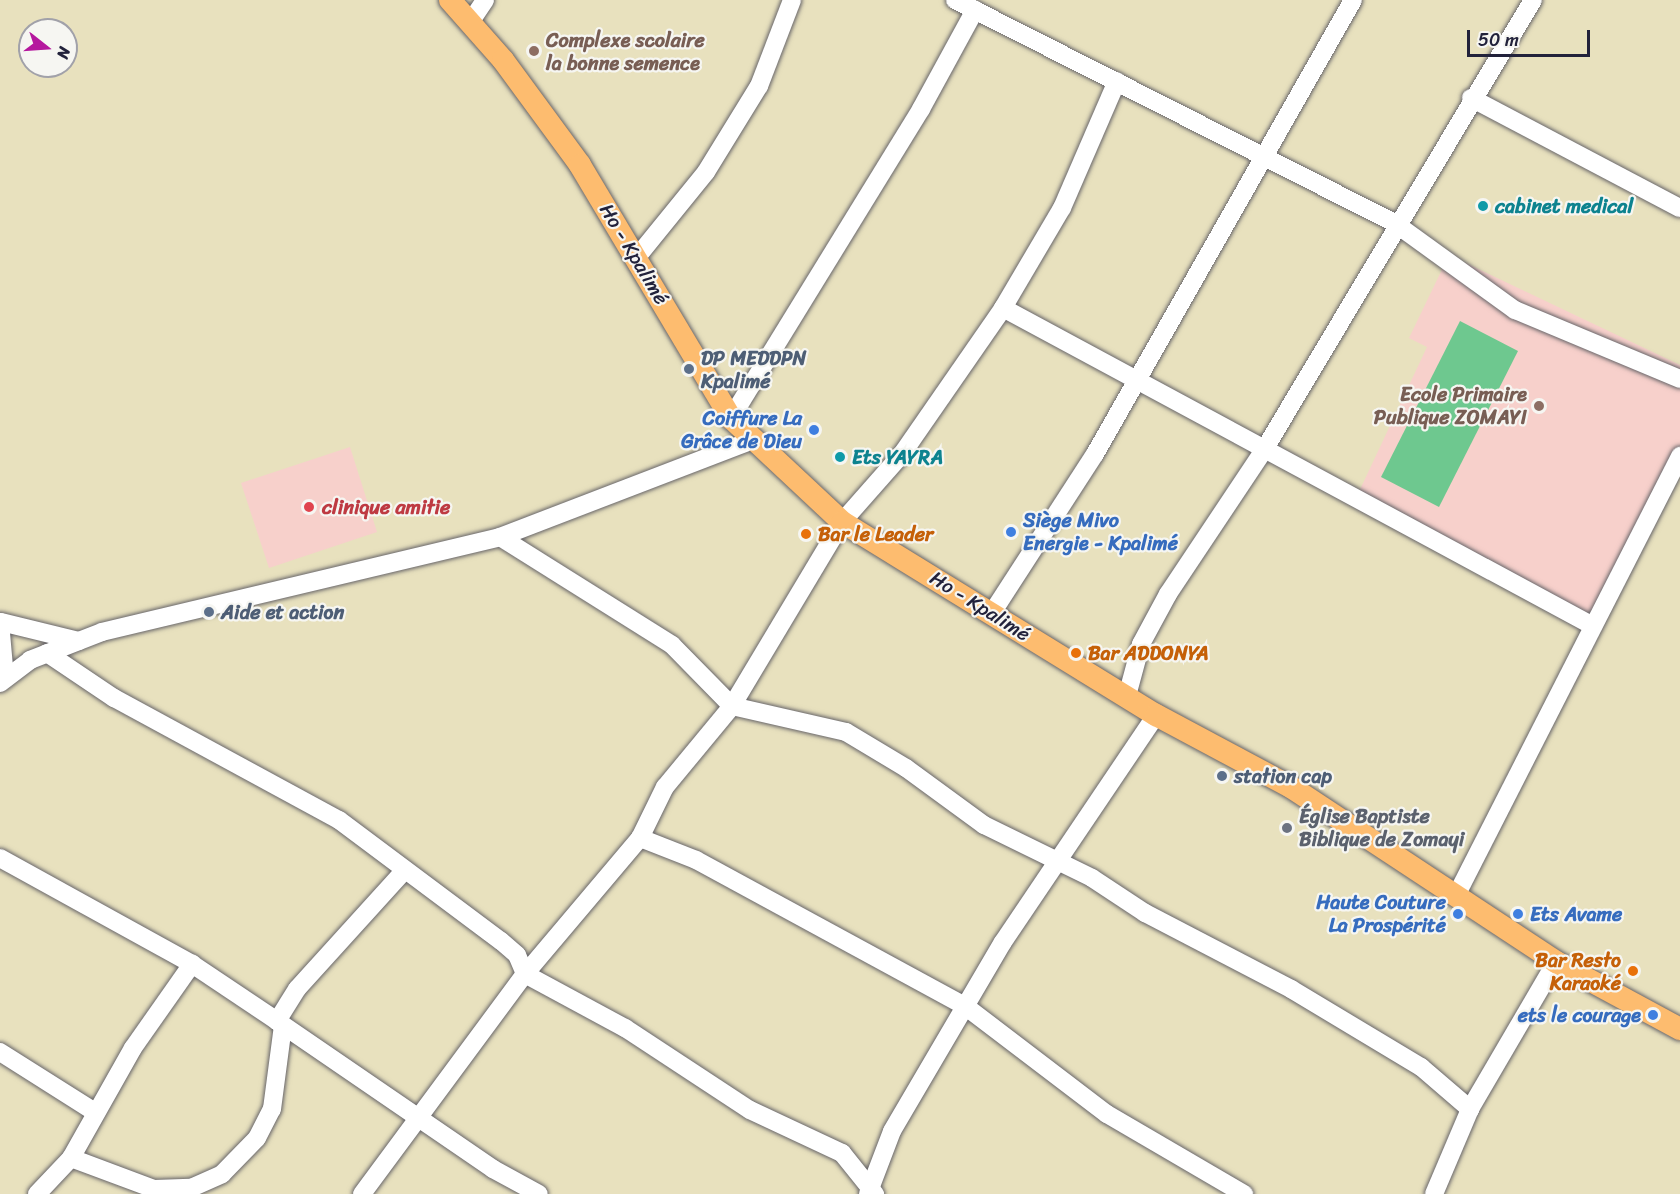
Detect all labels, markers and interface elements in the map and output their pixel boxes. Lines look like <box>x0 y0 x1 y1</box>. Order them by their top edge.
north arrow <box>18 18 78 78</box>
scale bar <box>1470 18 1593 56</box>
text: 50 m <box>1478 24 1519 56</box>
place label: Complexe scolaire la bonne semence <box>546 28 705 75</box>
text: N <box>48 43 79 62</box>
marker: Complexe scolaire la bonne semence <box>527 44 541 58</box>
place label: cabinet medical <box>1495 194 1633 218</box>
street label: Ho - Kpalimé <box>594 199 674 309</box>
marker: cabinet medical <box>1476 199 1490 213</box>
place label: DP MEDDPN Kpalimé <box>701 346 807 393</box>
marker: DP MEDDPN Kpalimé <box>682 362 696 376</box>
place label: Ecole Primaire Publique ZOMAYI <box>1374 382 1527 429</box>
marker: Ecole Primaire Publique ZOMAYI <box>1532 399 1546 413</box>
place label: Coiffure La Grâce de Dieu <box>681 406 802 453</box>
marker: Coiffure La Grâce de Dieu <box>807 423 821 437</box>
place label: Ets YAYRA <box>852 445 943 469</box>
marker: Ets YAYRA <box>833 450 847 464</box>
place label: clinique amitie <box>322 495 451 519</box>
marker: clinique amitie <box>300 498 318 516</box>
place label: Siège Mivo Energie - Kpalimé <box>1023 508 1178 555</box>
place label: Bar le Leader <box>818 522 933 546</box>
marker: Siège Mivo Energie - Kpalimé <box>1004 525 1018 539</box>
marker: Bar le Leader <box>799 527 813 541</box>
street label: Ho - Kpalimé <box>925 566 1035 646</box>
place label: Aide et action <box>221 600 345 624</box>
marker: Aide et action <box>202 605 216 619</box>
place label: Bar ADDONYA <box>1088 641 1209 665</box>
marker: Bar ADDONYA <box>1069 646 1083 660</box>
place label: station cap <box>1234 764 1332 788</box>
marker: station cap <box>1215 769 1229 783</box>
place label: Église Baptiste Biblique de Zomayi <box>1299 804 1464 851</box>
marker: Église Baptiste Biblique de Zomayi <box>1280 821 1294 835</box>
place label: Haute Couture La Prospérité <box>1316 891 1446 938</box>
place label: Ets Avame <box>1530 902 1622 926</box>
marker: Haute Couture La Prospérité <box>1451 907 1465 921</box>
marker: Ets Avame <box>1511 907 1525 921</box>
place label: Bar Resto Karaoké <box>1534 948 1621 995</box>
marker: Bar Resto Karaoké <box>1626 964 1640 978</box>
place label: ets le courage <box>1517 1003 1641 1027</box>
marker: ets le courage <box>1646 1008 1660 1022</box>

